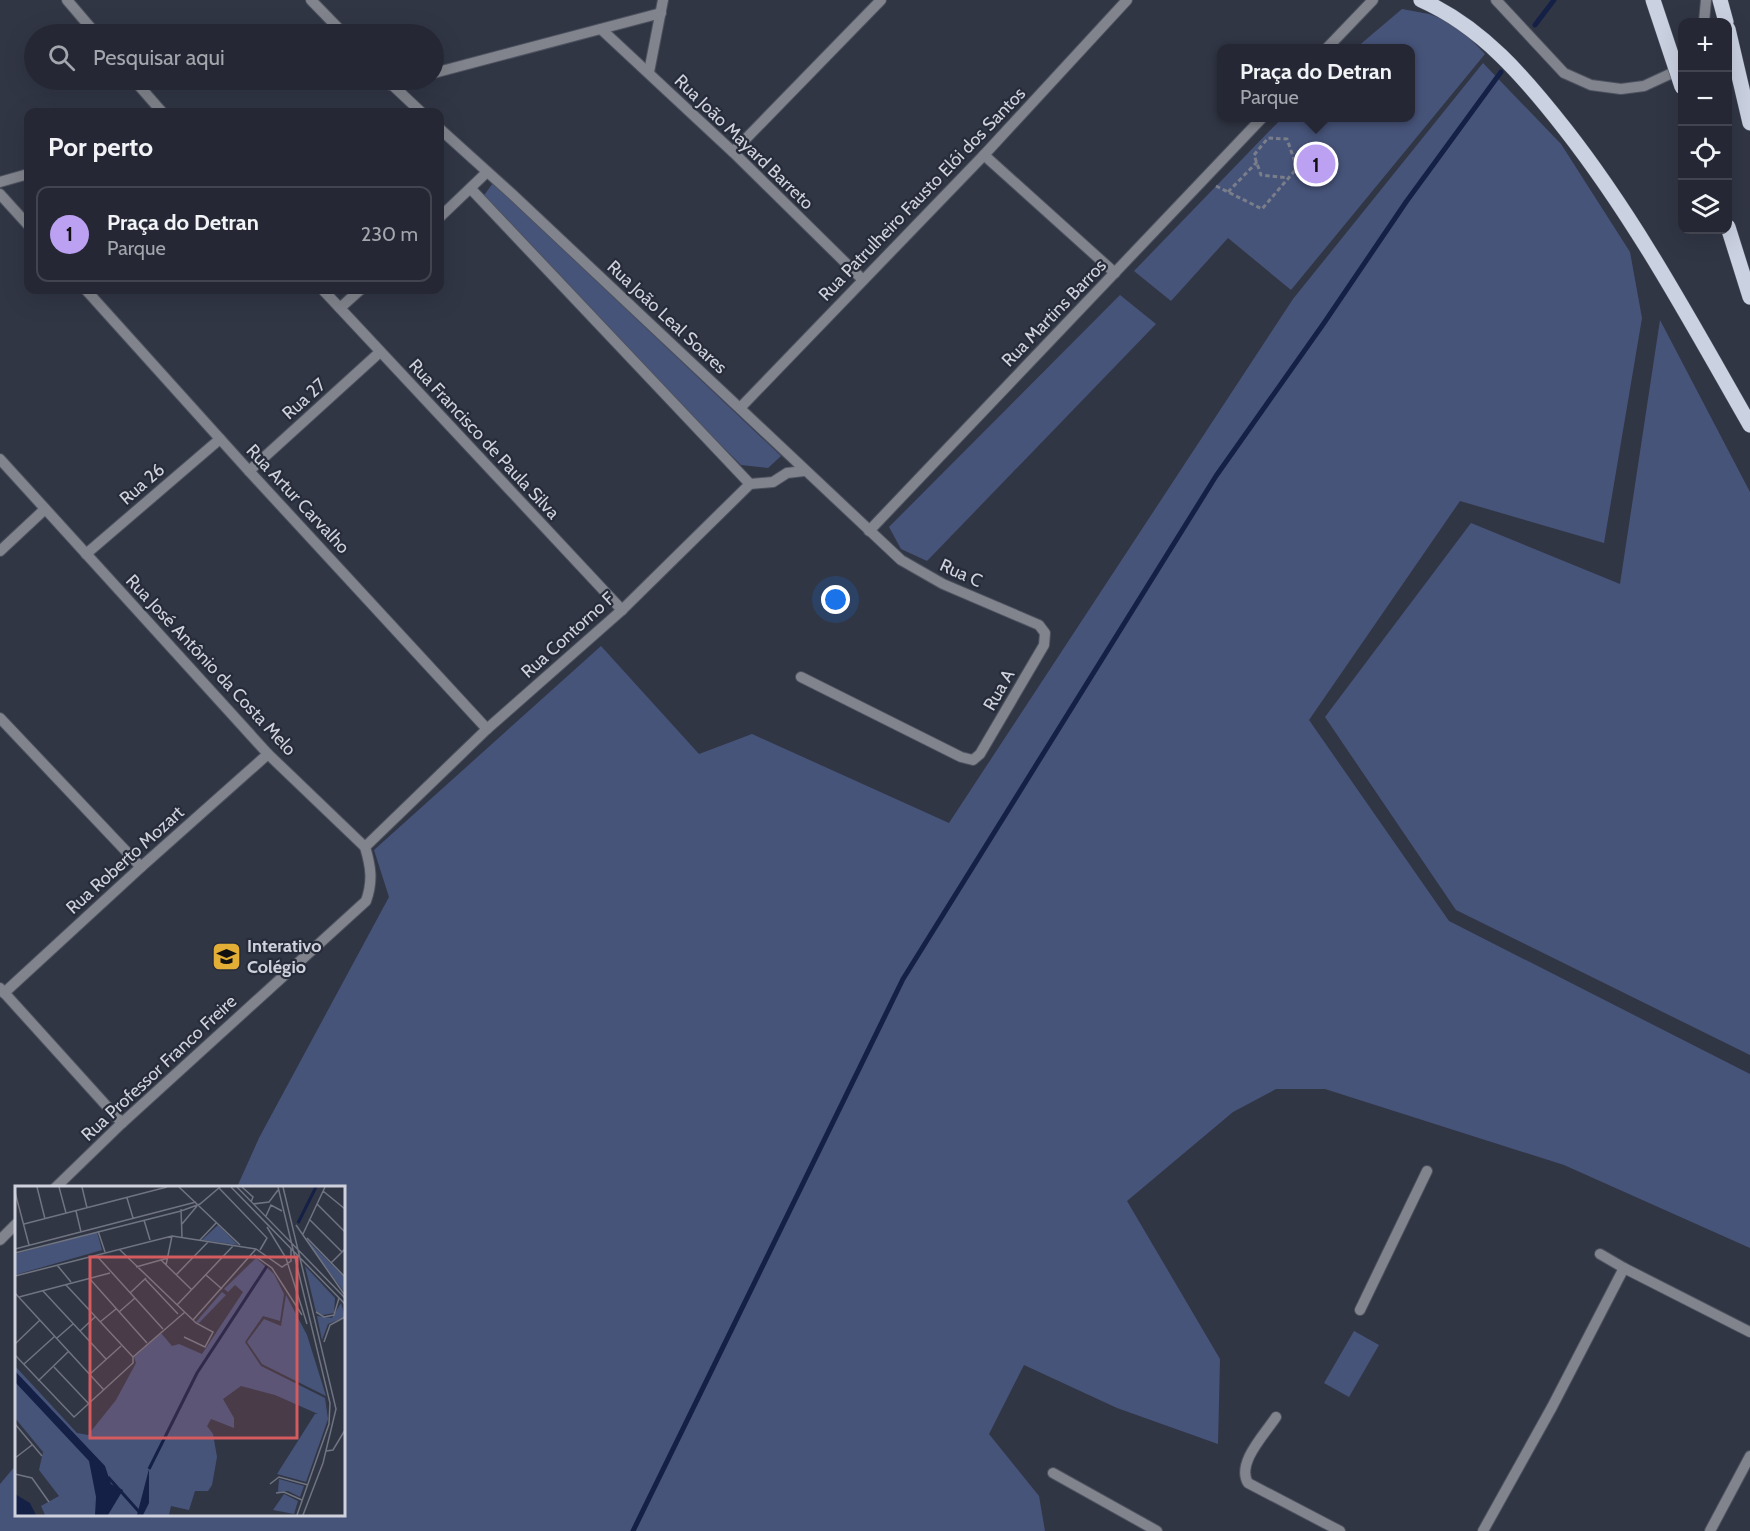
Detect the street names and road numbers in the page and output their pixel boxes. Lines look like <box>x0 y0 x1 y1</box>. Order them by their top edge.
street label: Rua João Mayard Barreto <box>670 70 818 214</box>
street label: Rua Patrulheiro Fausto Elói dos Santos <box>814 83 1030 305</box>
street label: Rua Martins Barros <box>997 255 1111 371</box>
street label: Rua João Leal Soares <box>603 256 731 378</box>
street label: Rua Francisco de Paula Silva <box>404 354 564 524</box>
street label: Rua 27 <box>278 374 330 424</box>
street label: Rua Artur Carvalho <box>242 440 354 558</box>
street label: Rua 26 <box>115 459 169 509</box>
street label: Rua C <box>936 554 986 592</box>
street label: Rua José Antônio da Costa Melo <box>121 570 301 760</box>
street label: Rua Contorno F <box>517 587 620 683</box>
street label: Rua A <box>979 666 1019 714</box>
street label: Rua Roberto Mozart <box>62 801 188 919</box>
street label: Rua Professor Franco Freire <box>77 990 241 1146</box>

